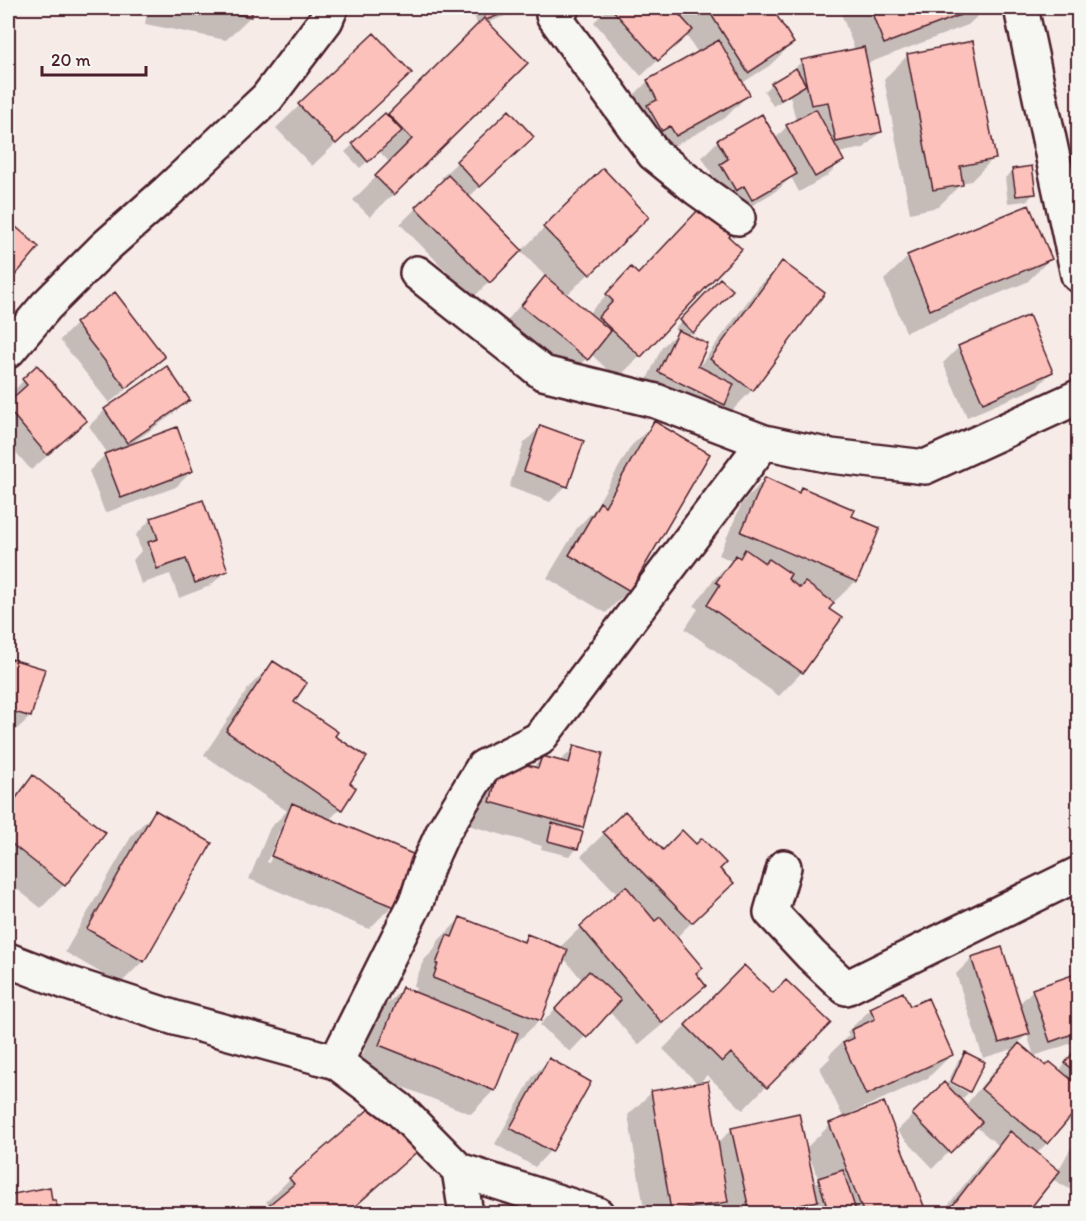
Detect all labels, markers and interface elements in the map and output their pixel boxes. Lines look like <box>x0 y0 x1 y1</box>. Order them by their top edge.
scale bar <box>42 39 146 77</box>
text: 20 m <box>51 49 91 71</box>

